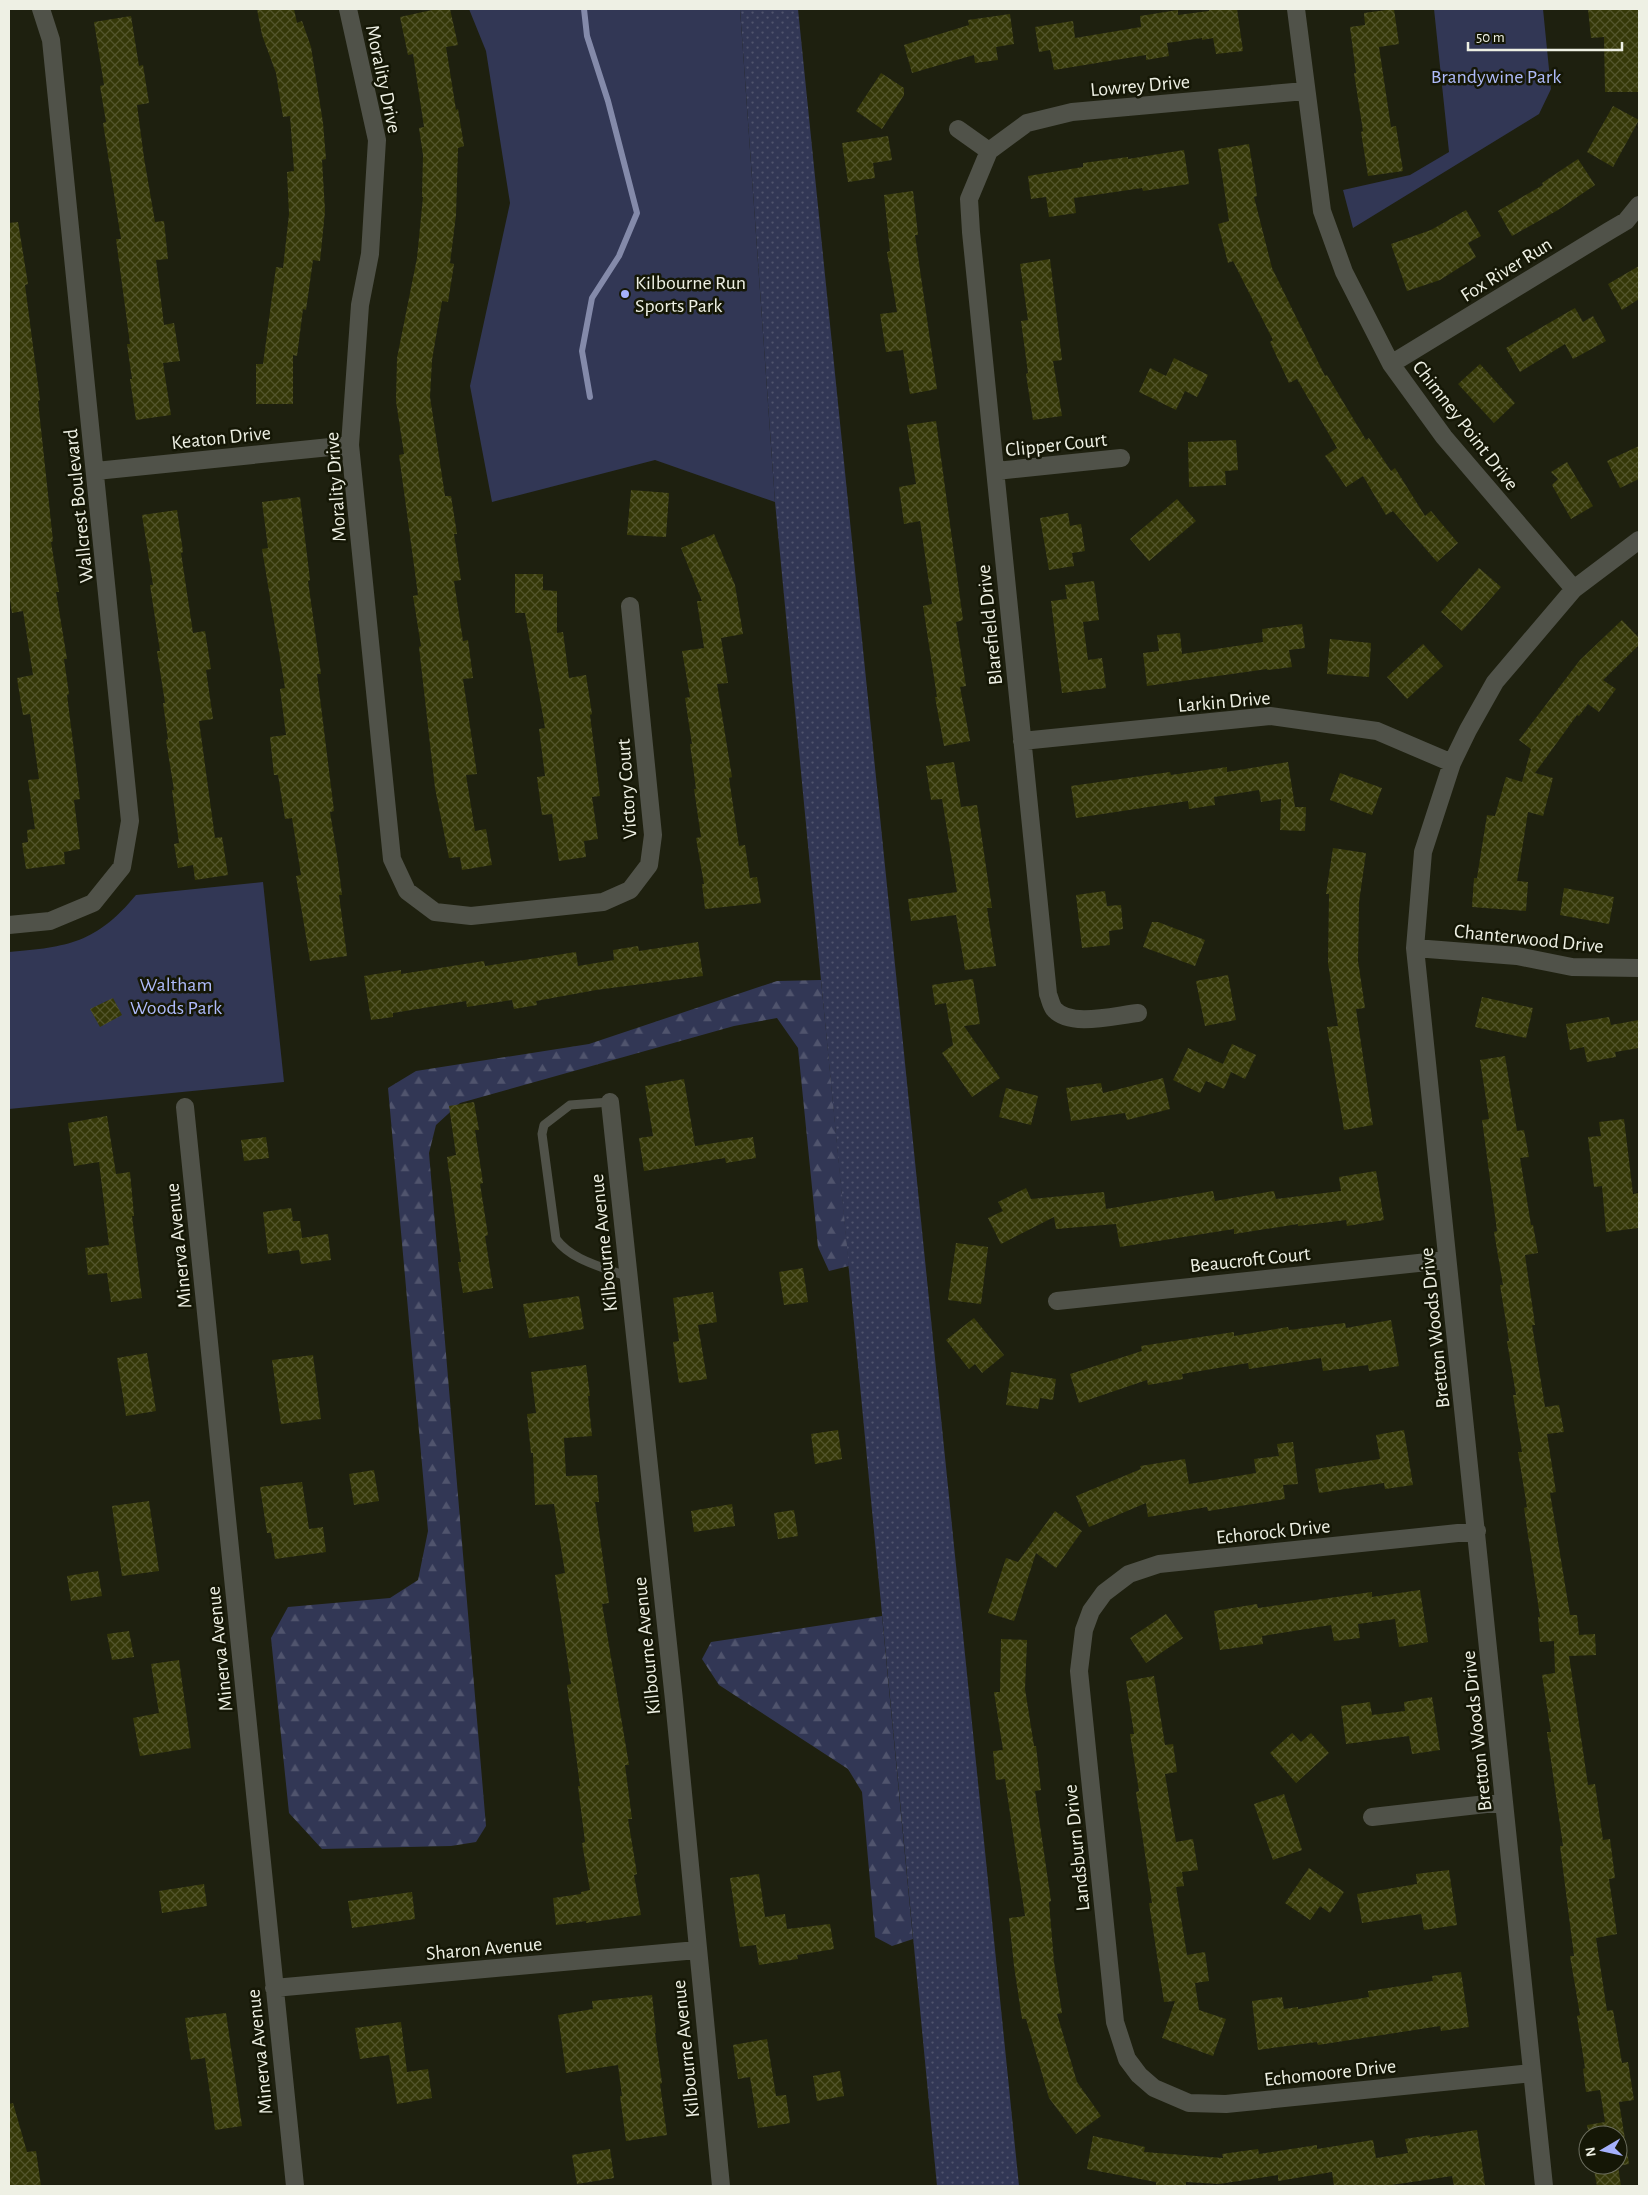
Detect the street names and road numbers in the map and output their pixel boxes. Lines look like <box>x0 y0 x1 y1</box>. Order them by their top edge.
street label: Morality Drive <box>362 23 404 135</box>
street label: Lowrey Drive <box>1089 72 1191 100</box>
street label: Fox River Run <box>1457 234 1556 306</box>
street label: Chimney Point Drive <box>1408 357 1522 494</box>
street label: Keaton Drive <box>170 423 272 453</box>
street label: Wallcrest Boulevard <box>61 428 97 584</box>
street label: Clipper Court <box>1004 430 1109 460</box>
street label: Morality Drive <box>322 431 350 543</box>
street label: Blarefield Drive <box>974 564 1006 686</box>
street label: Larkin Drive <box>1177 688 1271 716</box>
street label: Victory Court <box>613 737 640 840</box>
street label: Chanterwood Drive <box>1453 921 1605 957</box>
street label: Kilbourne Avenue <box>587 1173 621 1313</box>
street label: Minerva Avenue <box>162 1182 196 1310</box>
street label: Beaucroft Court <box>1189 1244 1312 1276</box>
street label: Bretton Woods Drive <box>1417 1247 1453 1409</box>
street label: Echorock Drive <box>1215 1516 1331 1548</box>
street label: Kilbourne Avenue <box>630 1576 664 1716</box>
street label: Minerva Avenue <box>203 1585 237 1713</box>
street label: Bretton Woods Drive <box>1459 1650 1495 1812</box>
street label: Landsburn Drive <box>1060 1783 1094 1912</box>
street label: Sharon Avenue <box>425 1934 543 1964</box>
street label: Kilbourne Avenue <box>669 1979 703 2119</box>
street label: Minerva Avenue <box>243 1988 277 2116</box>
street label: Echomoore Drive <box>1263 2056 1397 2090</box>

